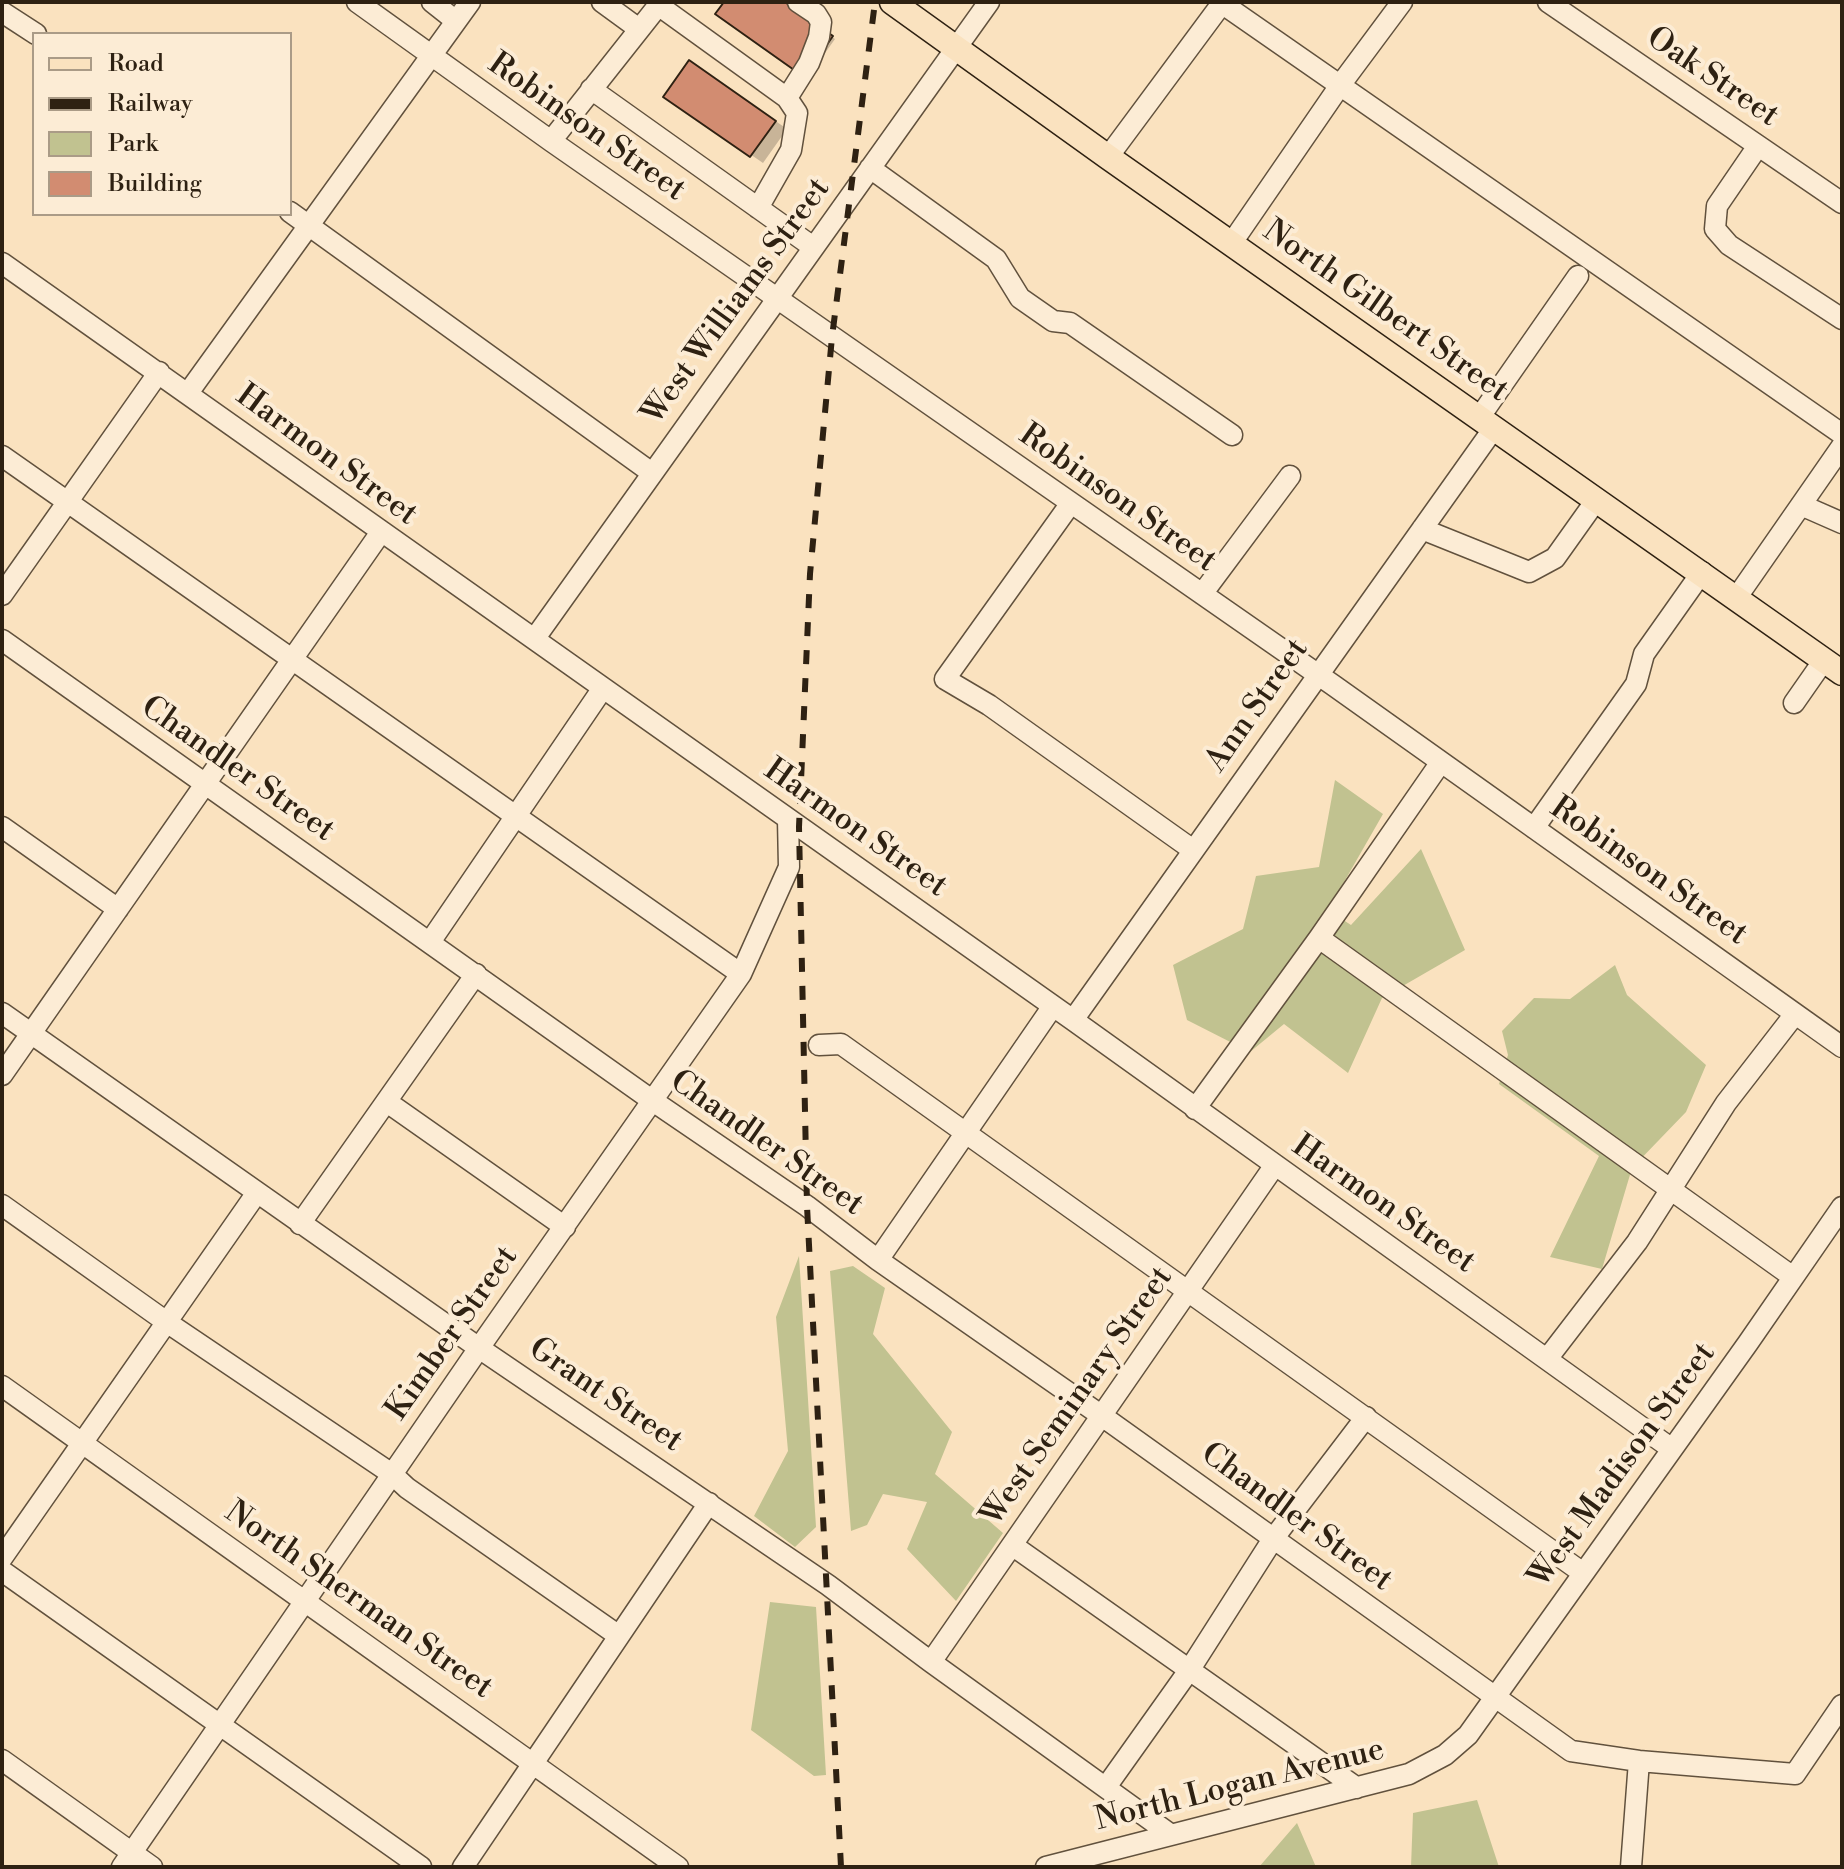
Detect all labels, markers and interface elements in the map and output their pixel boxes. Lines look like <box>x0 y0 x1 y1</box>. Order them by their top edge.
street label: Oak Street <box>1638 20 1786 136</box>
legend <box>32 32 292 216</box>
street label: Robinson Street <box>480 46 692 210</box>
text: Road <box>108 49 164 79</box>
text: Railway <box>108 89 193 119</box>
text: Park <box>108 129 158 159</box>
text: Building <box>108 169 202 199</box>
street label: West Williams Street <box>635 171 839 433</box>
street label: North Gilbert Street <box>1255 213 1515 411</box>
street label: Harmon Street <box>228 377 424 535</box>
street label: Robinson Street <box>1011 417 1223 581</box>
street label: Ann Street <box>1198 632 1318 780</box>
street label: Chandler Street <box>133 689 341 851</box>
street label: Harmon Street <box>756 752 954 906</box>
street label: Robinson Street <box>1542 790 1754 954</box>
street label: Chandler Street <box>662 1063 870 1225</box>
street label: Harmon Street <box>1284 1128 1482 1282</box>
street label: Kimber Street <box>379 1240 527 1428</box>
street label: West Seminary Street <box>974 1260 1182 1534</box>
street label: Grant Street <box>521 1330 689 1462</box>
street label: West Madison Street <box>1521 1336 1725 1596</box>
street label: Chandler Street <box>1193 1436 1399 1600</box>
street label: North Sherman Street <box>217 1494 499 1708</box>
street label: North Logan Avenue <box>1091 1731 1389 1841</box>

